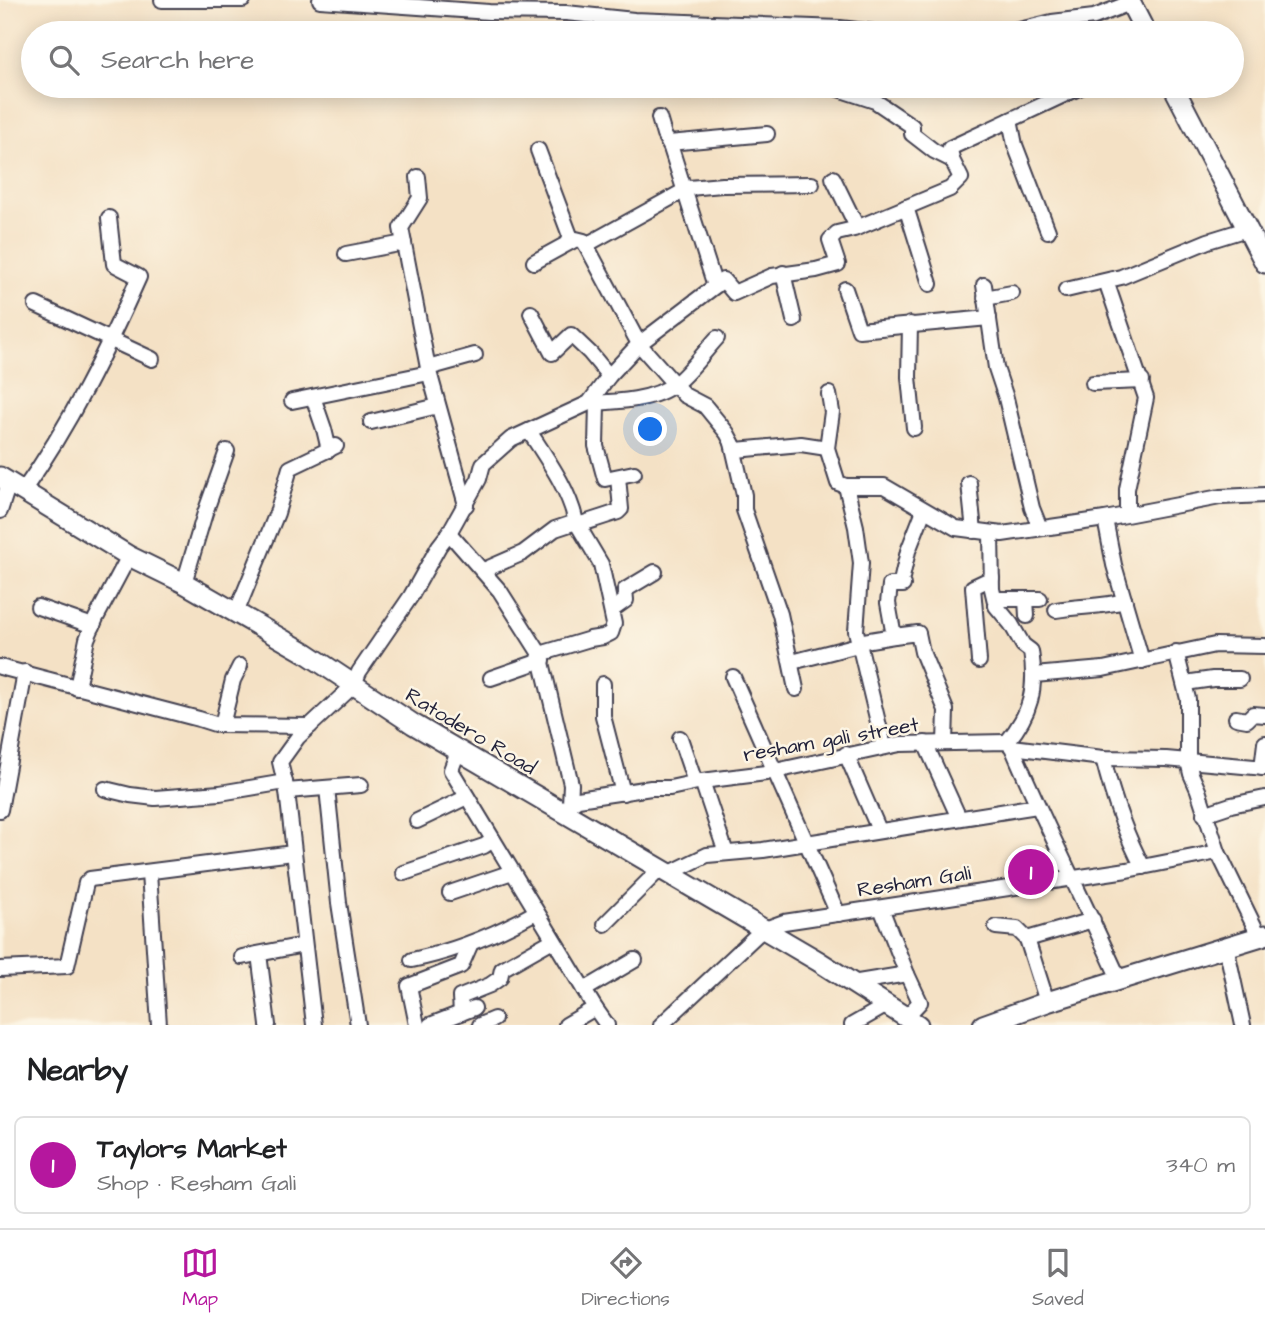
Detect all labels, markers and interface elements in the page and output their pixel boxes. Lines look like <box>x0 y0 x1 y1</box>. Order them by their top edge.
search box <box>21 21 1244 98</box>
icon: search <box>45 41 83 79</box>
text: Search here <box>101 42 254 78</box>
your location <box>633 412 667 446</box>
street label: Ratodero Road <box>400 681 542 782</box>
street label: resham gali street <box>741 710 922 771</box>
pin: 1 <box>1008 846 1054 898</box>
street label: Resham Gali <box>855 858 973 905</box>
text: Nearby <box>28 1050 128 1092</box>
text: Taylors Market <box>97 1131 287 1167</box>
text: 1 <box>52 1149 54 1181</box>
text: 340 m <box>1166 1149 1235 1181</box>
text: Shop · Resham Gali <box>97 1167 296 1199</box>
tab: Map <box>181 1244 219 1313</box>
tab: Directions <box>581 1244 670 1313</box>
tab: Saved <box>1032 1244 1084 1313</box>

